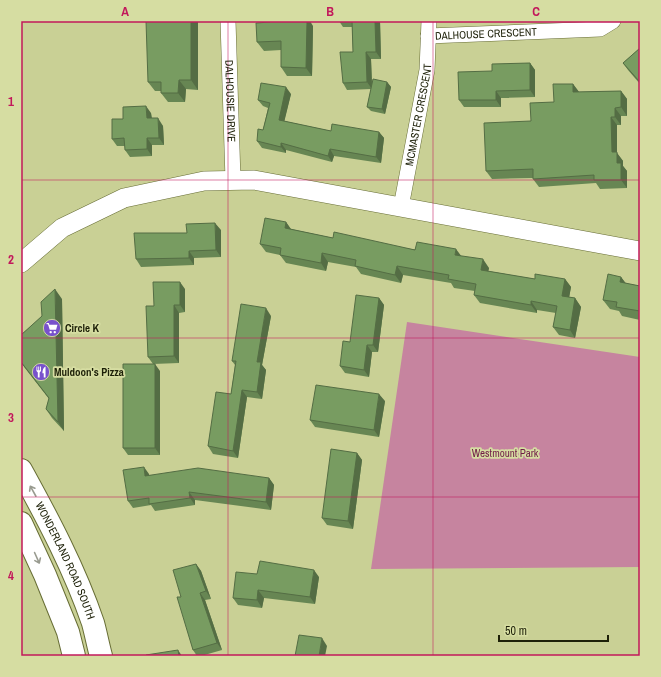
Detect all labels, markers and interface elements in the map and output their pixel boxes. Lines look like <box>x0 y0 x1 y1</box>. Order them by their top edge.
text: A <box>121 3 129 20</box>
text: B <box>326 3 334 20</box>
text: C <box>532 3 540 20</box>
street label: DALHOUSE CRESCENT <box>435 25 538 43</box>
street label: DALHOUSIE DRIVE <box>222 60 239 142</box>
street label: MCMASTER CRESCENT <box>402 63 434 167</box>
text: 1 <box>8 93 14 110</box>
text: 2 <box>8 251 14 268</box>
supermarket icon: Circle K <box>42 318 62 338</box>
place label: Circle K <box>65 321 100 335</box>
restaurant icon: Muldoon's Pizza <box>31 362 51 382</box>
place label: Muldoon's Pizza <box>54 365 124 379</box>
text: 3 <box>8 409 14 426</box>
park label: Westmount Park <box>472 446 539 460</box>
one-way arrow <box>29 485 36 497</box>
street label: WONDERLAND ROAD SOUTH <box>32 499 98 621</box>
one-way arrow <box>34 552 42 564</box>
text: 4 <box>8 567 14 584</box>
scale bar <box>499 617 608 643</box>
text: 50 m <box>505 623 527 639</box>

